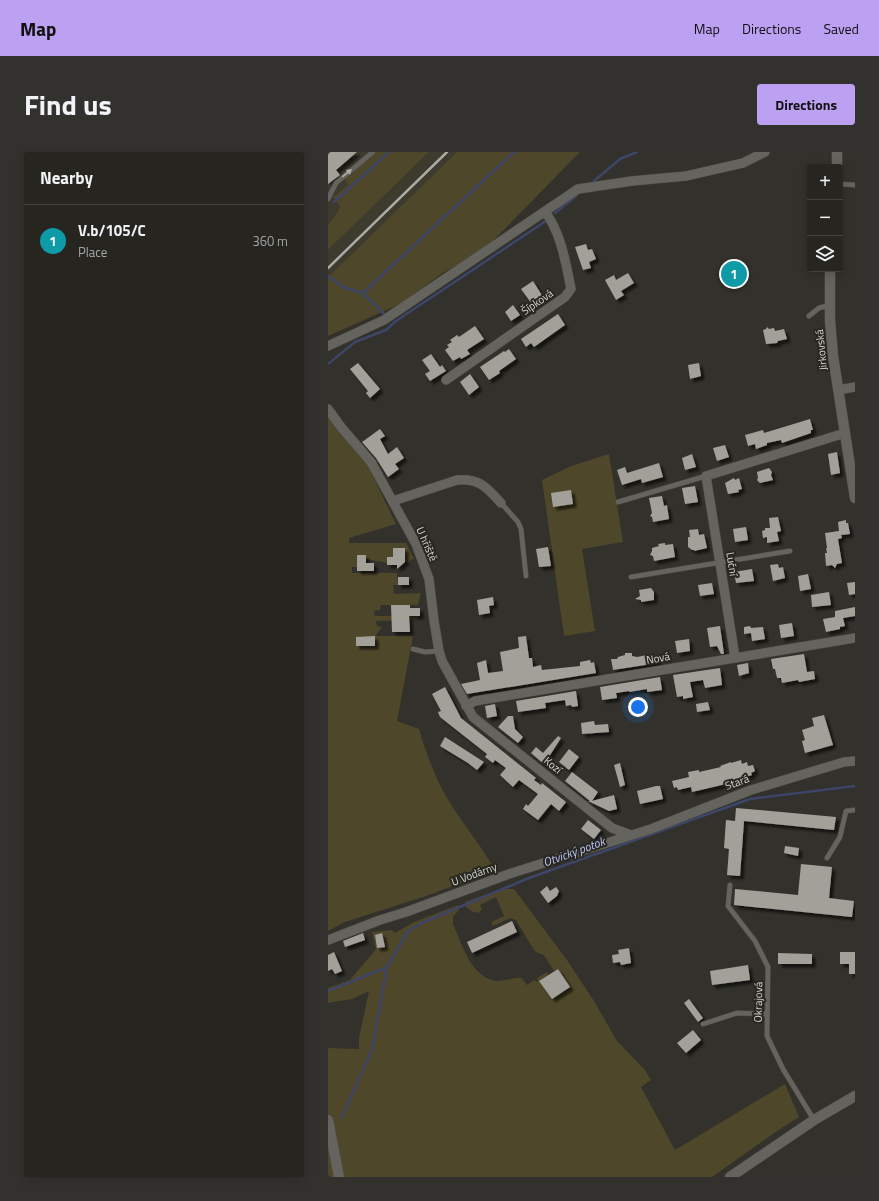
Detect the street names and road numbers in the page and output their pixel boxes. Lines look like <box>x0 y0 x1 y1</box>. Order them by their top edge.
street label: Šípková <box>518 285 557 319</box>
street label: Jirkovská <box>811 328 831 371</box>
street label: U hřiště <box>412 524 442 564</box>
street label: Luční <box>722 551 742 579</box>
street label: Nová <box>645 648 672 668</box>
street label: Kozí <box>540 753 567 778</box>
street label: Stará <box>723 770 752 794</box>
street label: U Vodárny <box>449 858 500 890</box>
street label: Okrajová <box>750 981 766 1022</box>

